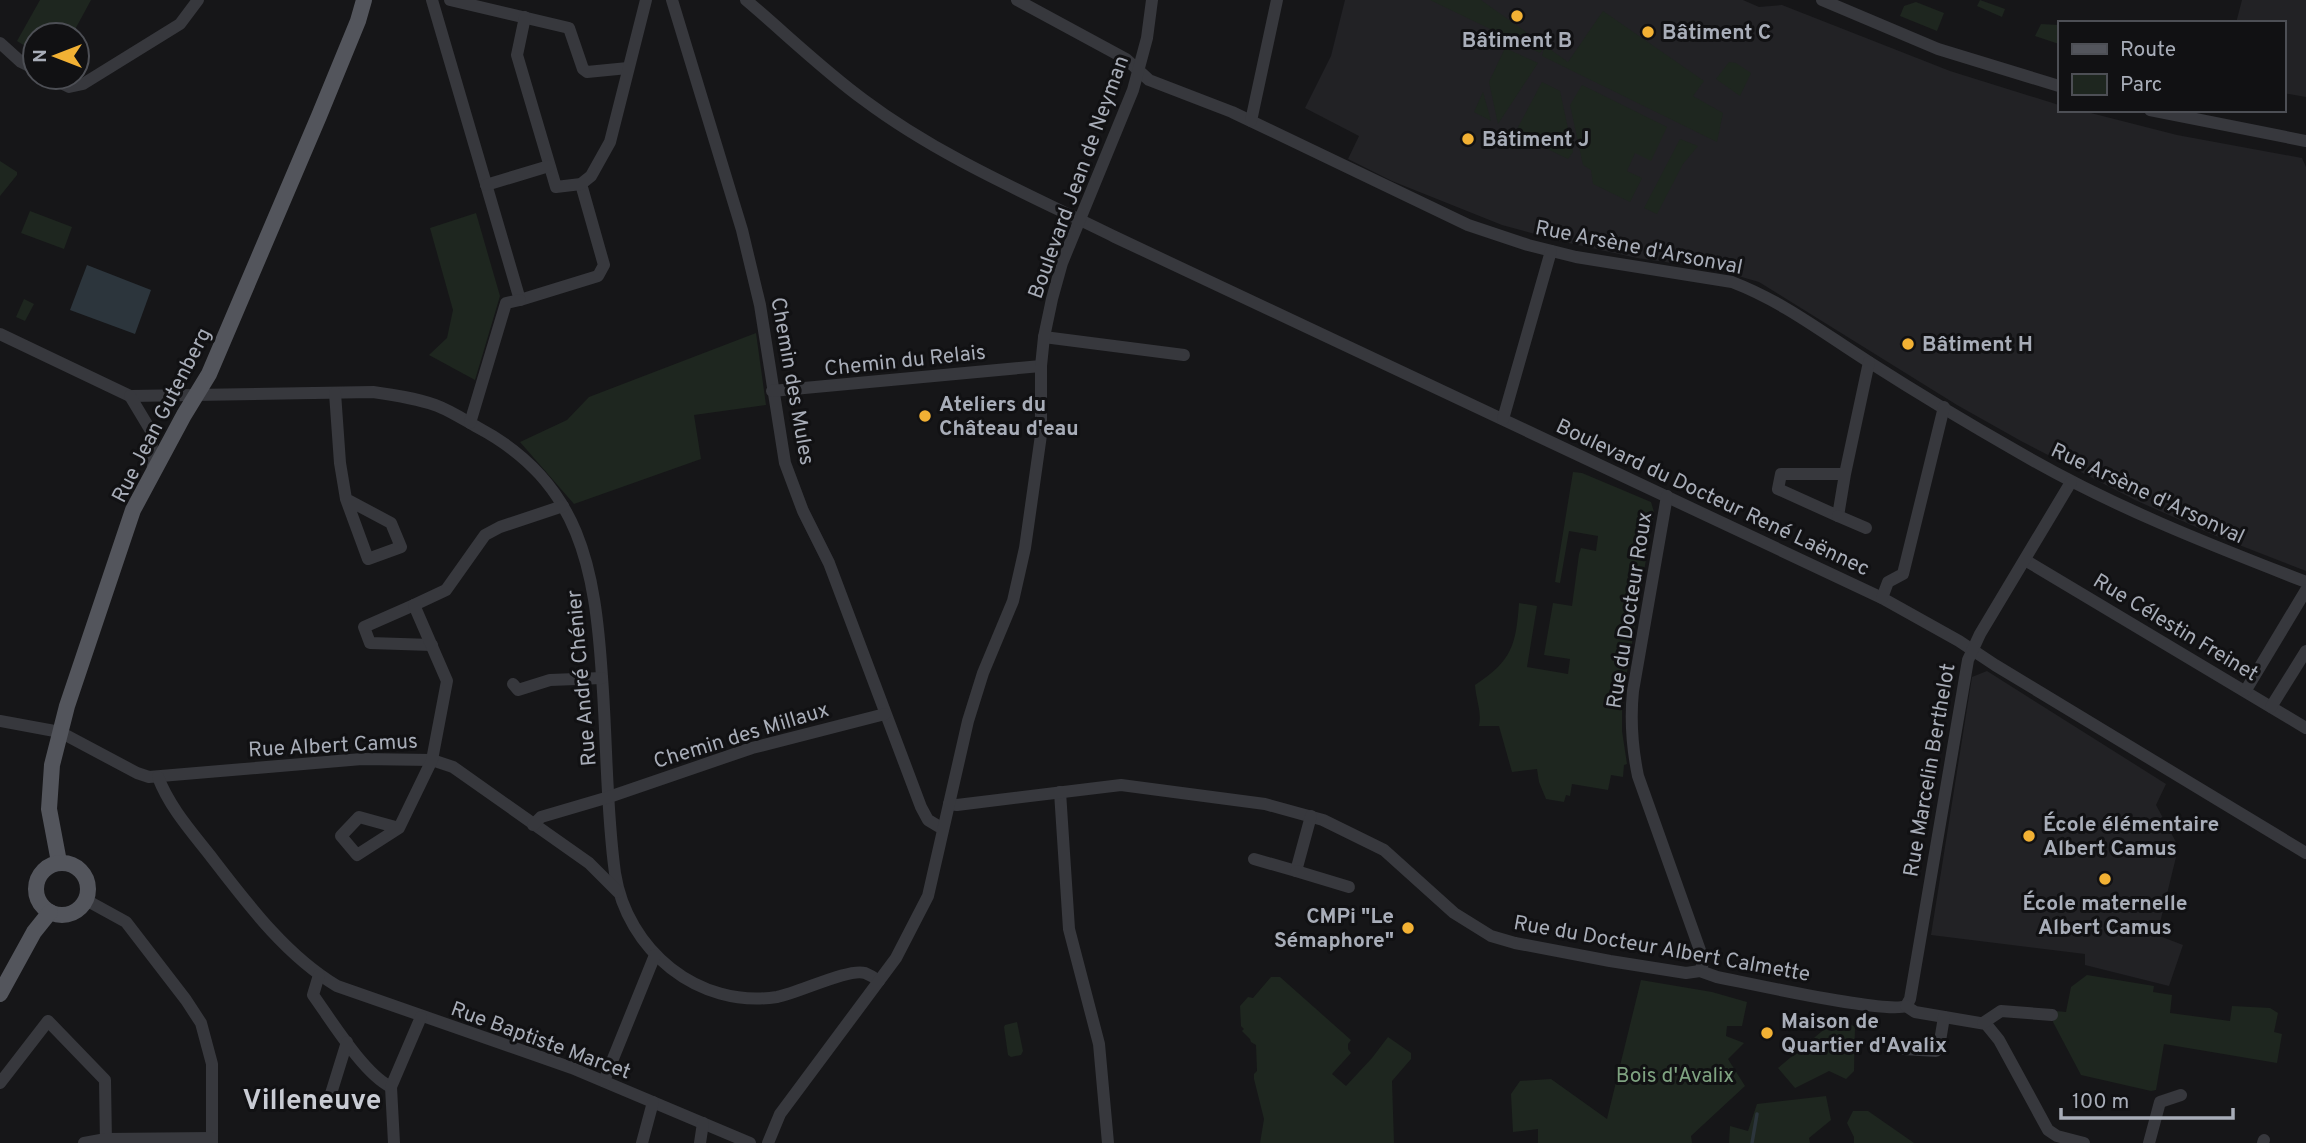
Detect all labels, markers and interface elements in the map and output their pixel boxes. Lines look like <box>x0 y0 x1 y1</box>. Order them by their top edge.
marker: Bâtiment B <box>1509 8 1525 24</box>
place label: Bâtiment C <box>1662 20 1771 47</box>
north arrow <box>21 21 91 91</box>
legend <box>2058 21 2285 112</box>
marker: Bâtiment C <box>1640 24 1656 40</box>
place label: Bâtiment B <box>1462 28 1572 55</box>
text: Route <box>2120 37 2176 64</box>
text: N <box>29 49 53 63</box>
street label: Boulevard Jean de Neyman <box>1023 52 1136 303</box>
text: Parc <box>2120 72 2162 99</box>
place label: Bâtiment J <box>1482 127 1590 154</box>
marker: Bâtiment J <box>1460 131 1476 147</box>
street label: Rue Arsène d'Arsonval <box>1533 215 1745 282</box>
street label: Chemin des Mules <box>763 295 820 467</box>
street label: Rue Jean Gutenberg <box>107 324 218 508</box>
place label: Bâtiment H <box>1922 332 2033 359</box>
marker: Bâtiment H <box>1900 336 1916 352</box>
street label: Chemin du Relais <box>823 340 987 383</box>
place label: Ateliers du Château d'eau <box>939 392 1079 443</box>
marker: Ateliers du Château d'eau <box>917 408 933 424</box>
street label: Boulevard du Docteur René Laënnec <box>1551 414 1874 583</box>
street label: Rue Arsène d'Arsonval <box>2046 438 2249 551</box>
street label: Rue du Docteur Roux <box>1602 510 1659 710</box>
street label: Rue Célestin Freinet <box>2088 568 2263 688</box>
street label: Rue André Chénier <box>561 589 604 767</box>
street label: Rue Marcelin Berthelot <box>1898 661 1963 879</box>
street label: Chemin des Millaux <box>651 697 832 776</box>
street label: Rue Albert Camus <box>248 729 419 764</box>
place label: École élémentaire Albert Camus <box>2043 811 2219 863</box>
marker: École élémentaire Albert Camus <box>2021 828 2037 844</box>
marker: École maternelle Albert Camus <box>2097 871 2113 887</box>
place label: École maternelle Albert Camus <box>2023 890 2187 942</box>
place label: CMPi "Le Sémaphore" <box>1274 904 1394 955</box>
street label: Rue du Docteur Albert Calmette <box>1511 910 1812 989</box>
marker: CMPi "Le Sémaphore" <box>1400 920 1416 936</box>
street label: Rue Baptiste Marcet <box>447 996 634 1087</box>
place label: Maison de Quartier d'Avalix <box>1781 1009 1947 1060</box>
marker: Maison de Quartier d'Avalix <box>1759 1025 1775 1041</box>
park label: Bois d'Avalix <box>1616 1063 1734 1090</box>
scale bar <box>2061 1076 2232 1120</box>
district label: Villeneuve <box>243 1084 381 1120</box>
text: 100 m <box>2072 1089 2129 1116</box>

